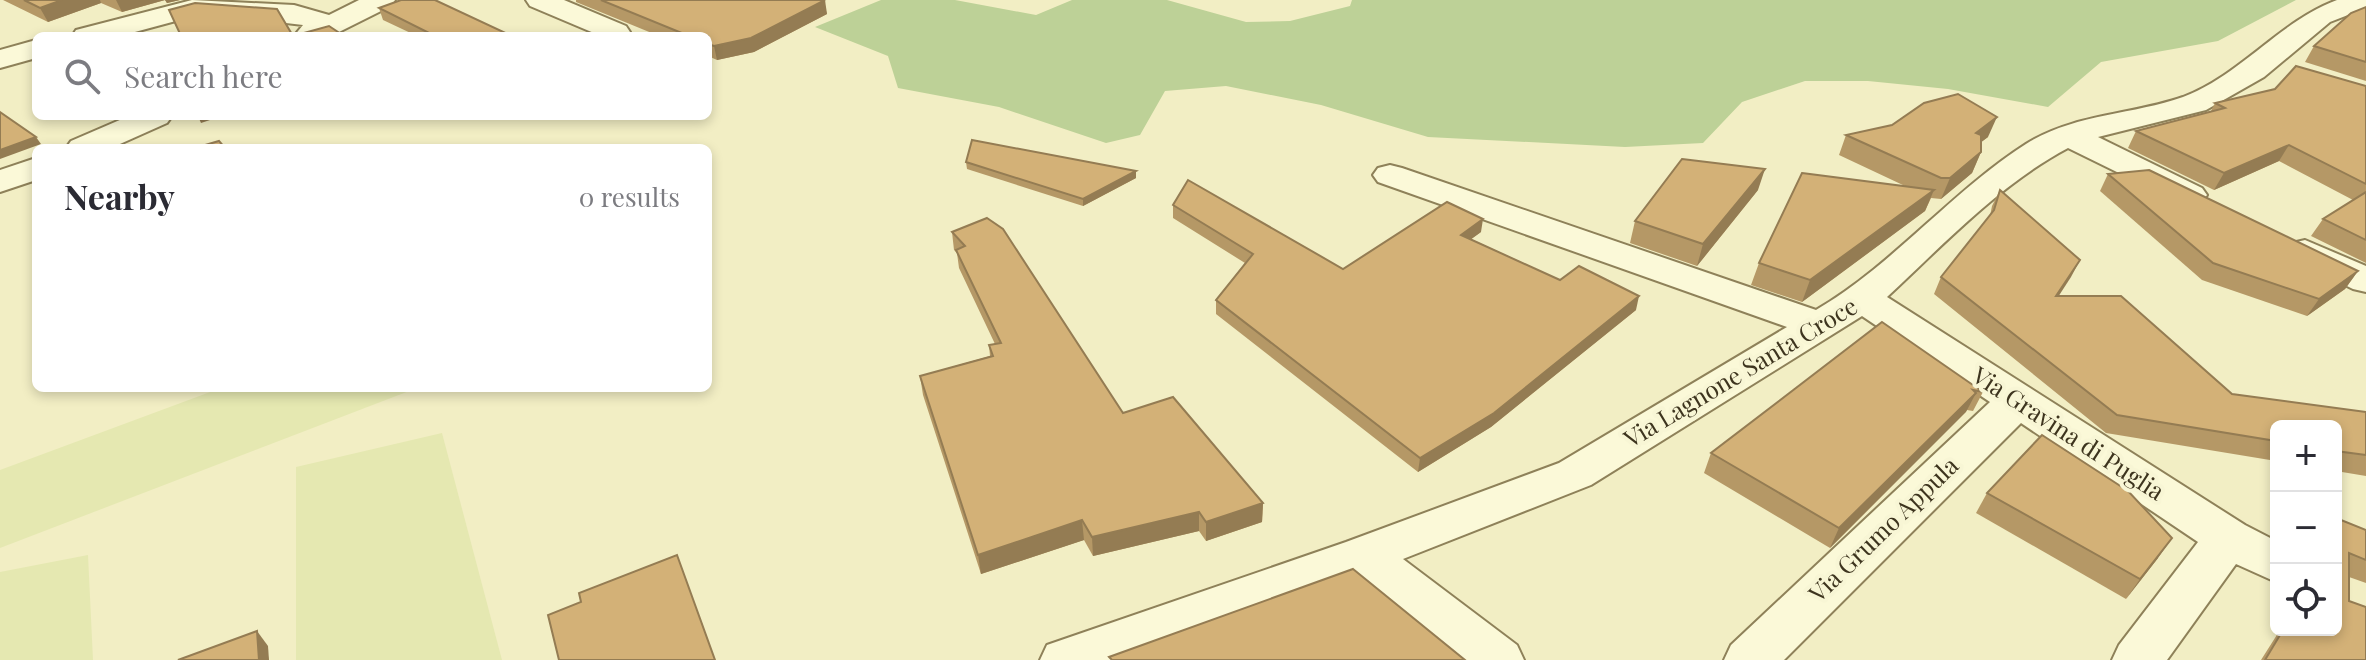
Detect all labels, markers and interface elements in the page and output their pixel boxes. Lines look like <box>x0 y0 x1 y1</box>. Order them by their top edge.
search box <box>32 32 712 120</box>
icon: search <box>60 54 104 98</box>
text: Search here <box>124 56 283 96</box>
text: Nearby <box>64 173 175 219</box>
text: 0 results <box>579 179 680 214</box>
street label: Via Lagnone Santa Croce <box>1617 289 1863 454</box>
street label: Via Gravina di Puglia <box>1966 358 2171 506</box>
map controls <box>2270 420 2342 636</box>
button: + <box>2270 420 2342 492</box>
street label: Via Grumo Appula <box>1800 449 1964 609</box>
button: − <box>2270 492 2342 564</box>
button: locate <box>2270 564 2342 636</box>

